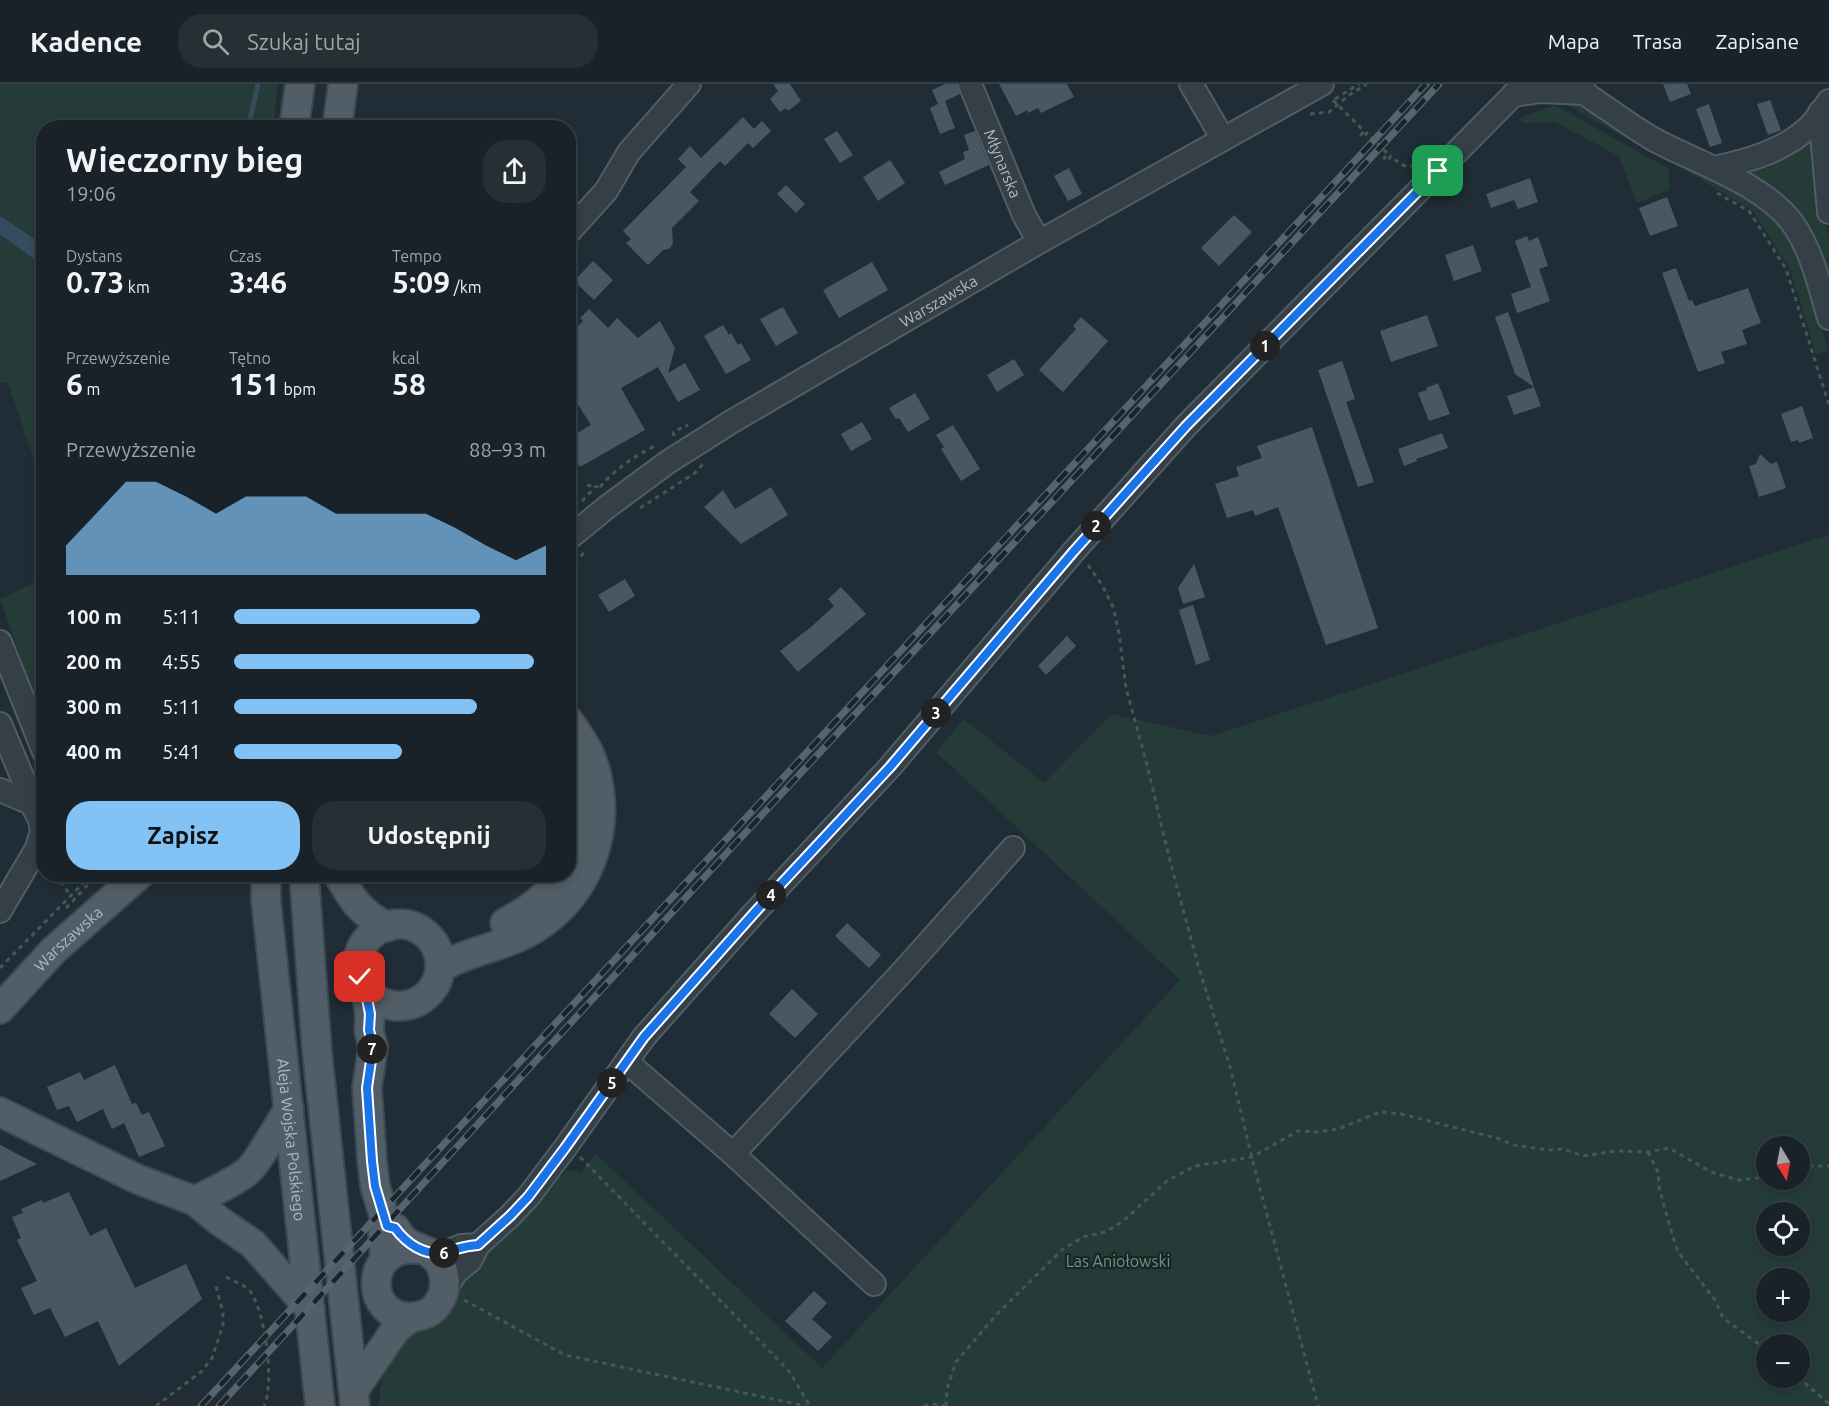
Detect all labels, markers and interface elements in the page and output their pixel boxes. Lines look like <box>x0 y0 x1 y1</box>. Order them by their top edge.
search box <box>178 14 598 68</box>
icon: search <box>199 25 232 58</box>
text: Kadence <box>30 26 142 57</box>
text: Szukaj tutaj <box>247 29 361 54</box>
text: Mapa <box>1548 29 1600 53</box>
text: Trasa <box>1633 29 1682 53</box>
text: Zapisane <box>1715 29 1799 53</box>
street label: Młynarska <box>981 127 1025 201</box>
button: share <box>483 140 546 203</box>
text: Wieczorny bieg <box>66 141 304 178</box>
pin <box>1412 145 1463 196</box>
icon: arrive <box>1421 154 1454 187</box>
text: 19:06 <box>66 182 116 205</box>
text: Dystans <box>66 247 123 265</box>
text: Czas <box>229 247 261 265</box>
text: Tempo <box>392 247 442 265</box>
text: 0.73 <box>66 265 124 299</box>
text: 3:46 <box>229 265 287 299</box>
text: 5:09 <box>392 265 450 299</box>
street label: Warszawska <box>896 271 980 331</box>
text: km <box>124 278 150 296</box>
text: /km <box>450 278 482 296</box>
pin: 1 <box>1250 331 1280 361</box>
text: 1 <box>1260 337 1270 355</box>
text: Przewyższenie <box>66 349 170 367</box>
text: Tętno <box>229 349 271 367</box>
text: kcal <box>392 349 420 367</box>
text: 6 <box>66 367 83 401</box>
text: 151 <box>229 367 280 401</box>
text: 58 <box>392 367 426 401</box>
text: m <box>83 380 100 398</box>
text: bpm <box>280 380 316 398</box>
text: Przewyższenie <box>66 438 196 461</box>
text: 88–93 m <box>469 438 546 461</box>
pin: 2 <box>1081 511 1111 541</box>
text: 2 <box>1091 517 1101 535</box>
text: 100 m <box>66 605 122 628</box>
text: 5:11 <box>162 605 201 628</box>
text: 200 m <box>66 650 122 673</box>
text: 4:55 <box>162 650 201 673</box>
text: 300 m <box>66 695 122 718</box>
text: 5:11 <box>162 695 201 718</box>
pin: 3 <box>921 698 951 728</box>
text: 3 <box>931 704 941 722</box>
text: 400 m <box>66 740 122 763</box>
text: 5:41 <box>162 740 201 763</box>
button: Zapisz <box>66 801 300 870</box>
button: Udostępnij <box>312 801 546 870</box>
pin: 4 <box>756 880 786 910</box>
text: 4 <box>766 886 776 904</box>
street label: Warszawska <box>30 903 106 975</box>
pin <box>334 951 385 1002</box>
icon: check <box>343 960 376 993</box>
pin: 7 <box>357 1034 387 1064</box>
text: 7 <box>367 1040 377 1058</box>
street label: Aleja Wojska Polskiego <box>274 1057 309 1222</box>
pin: 5 <box>597 1068 627 1098</box>
text: 5 <box>607 1074 617 1092</box>
north arrow <box>1756 1136 1810 1190</box>
map controls <box>1756 1136 1810 1388</box>
button: locate <box>1756 1202 1810 1256</box>
pin: 6 <box>429 1238 459 1268</box>
text: 6 <box>439 1244 449 1262</box>
park label: Las Aniołowski <box>1066 1252 1170 1270</box>
button: + <box>1756 1268 1810 1322</box>
button: − <box>1756 1334 1810 1388</box>

